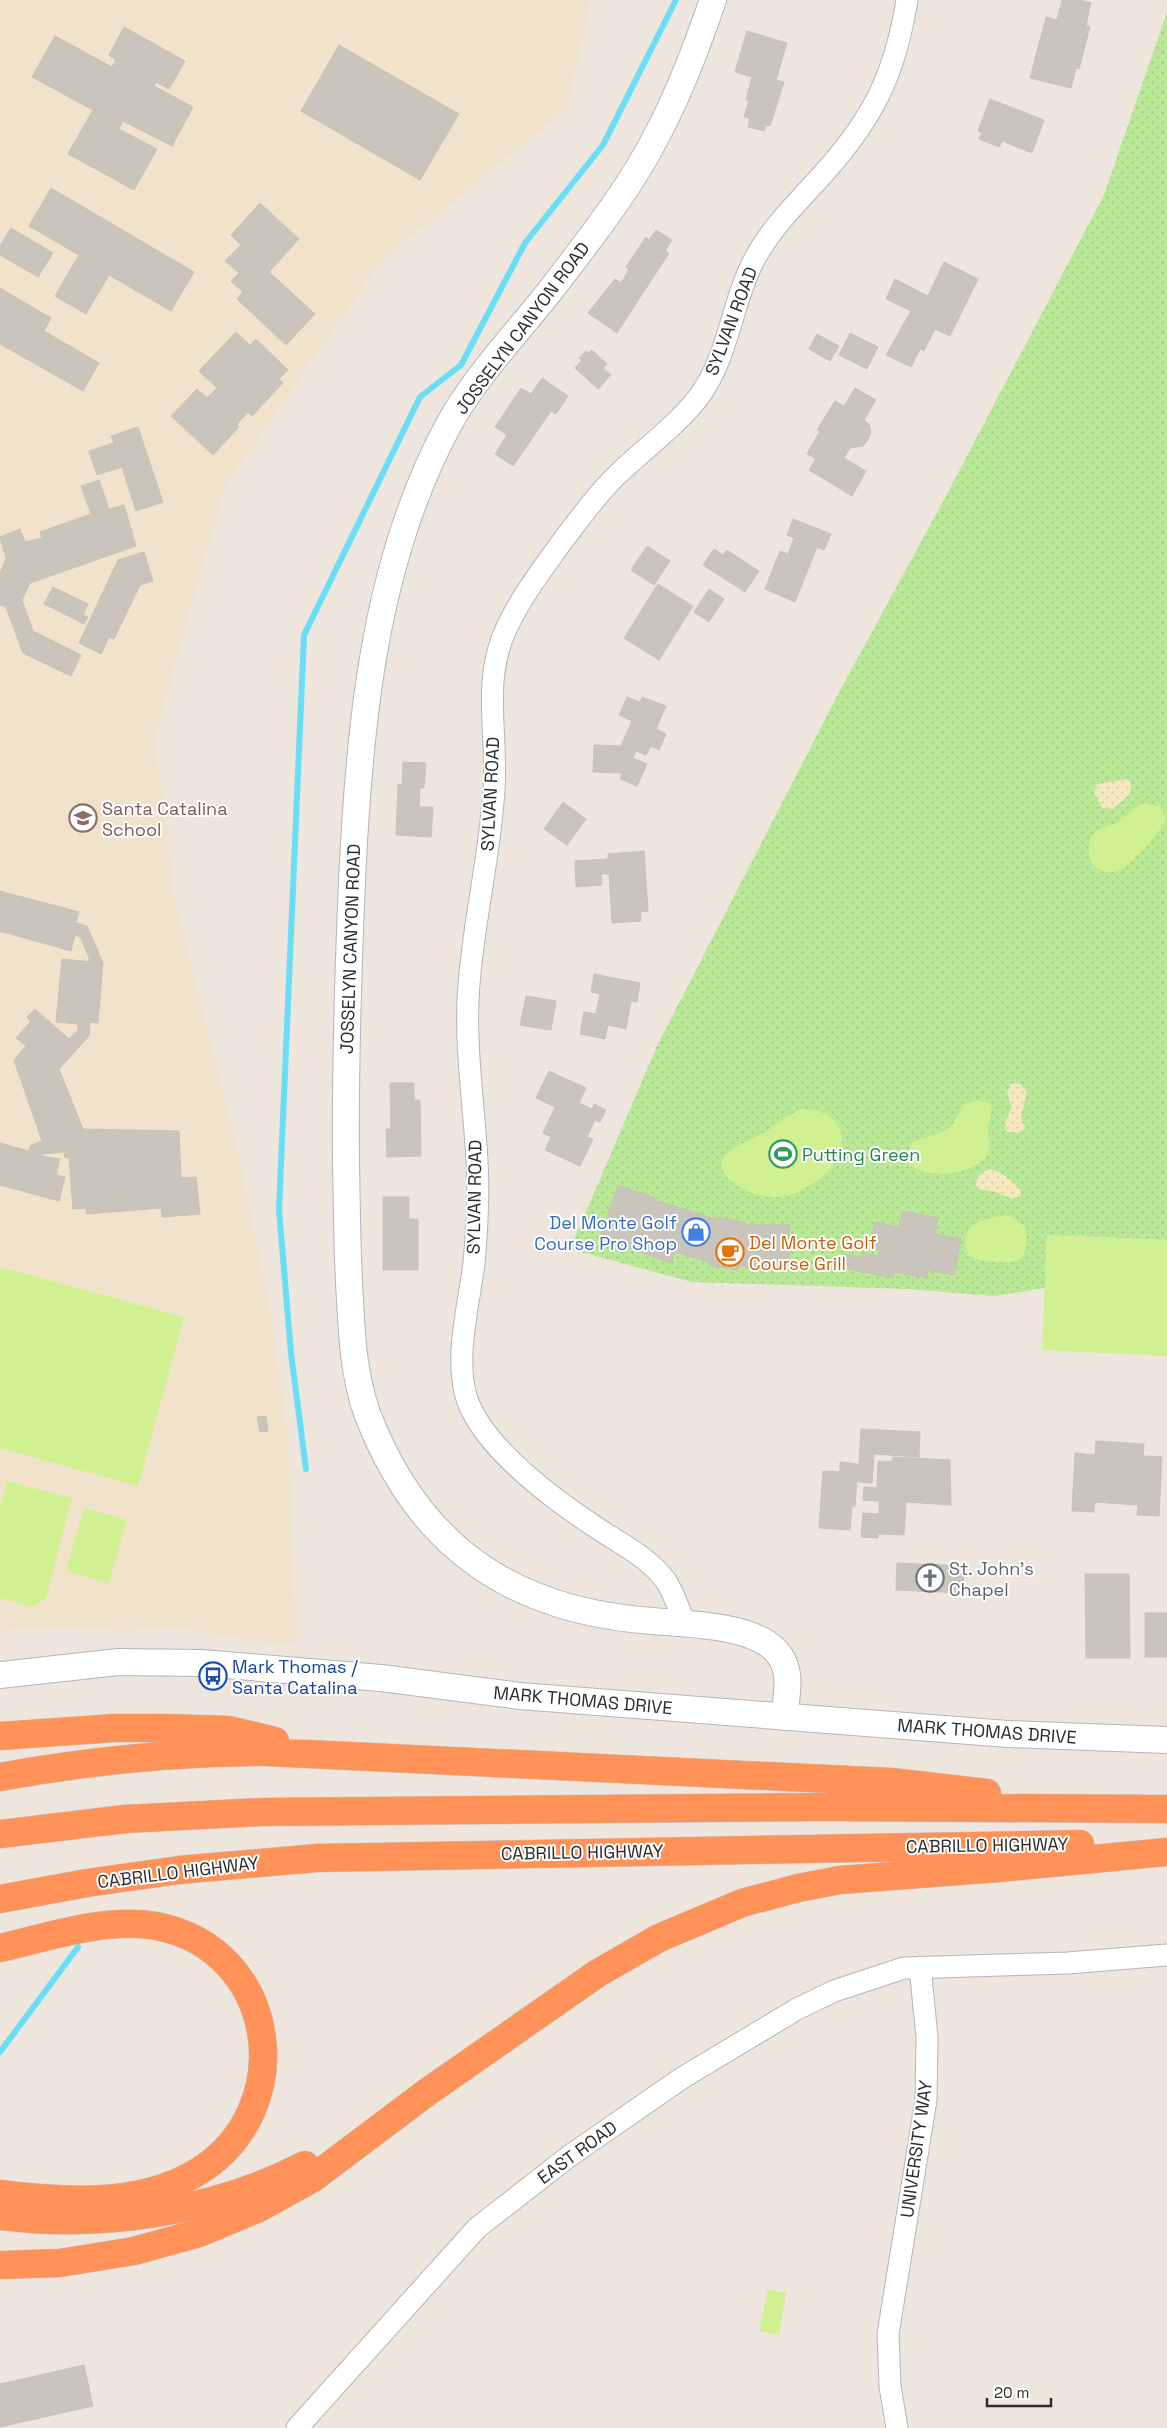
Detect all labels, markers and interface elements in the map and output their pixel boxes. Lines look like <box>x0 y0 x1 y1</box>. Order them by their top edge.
street label: JOSSELYN CANYON ROAD <box>450 237 594 419</box>
street label: SYLVAN ROAD <box>700 263 762 379</box>
street label: SYLVAN ROAD <box>476 736 504 852</box>
place label: Santa Catalina School <box>102 797 228 841</box>
school or university icon: Santa Catalina School <box>68 803 98 833</box>
street label: JOSSELYN CANYON ROAD <box>335 844 365 1054</box>
street label: SYLVAN ROAD <box>462 1139 486 1255</box>
sports icon: Putting Green <box>768 1139 798 1169</box>
place label: Putting Green <box>802 1143 920 1166</box>
place label: Del Monte Golf Course Pro Shop <box>534 1211 677 1255</box>
shop icon: Del Monte Golf Course Pro Shop <box>681 1217 711 1247</box>
place label: Del Monte Golf Course Grill <box>749 1231 877 1275</box>
cafe icon: Del Monte Golf Course Grill <box>715 1237 745 1267</box>
place label: St. John's Chapel <box>949 1557 1034 1601</box>
church icon: St. John's Chapel <box>915 1563 945 1593</box>
place label: Mark Thomas / Santa Catalina <box>232 1655 358 1699</box>
bus stop icon: Mark Thomas / Santa Catalina <box>198 1661 228 1691</box>
street label: MARK THOMAS DRIVE <box>493 1681 673 1719</box>
street label: MARK THOMAS DRIVE <box>897 1713 1077 1749</box>
street label: CABRILLO HIGHWAY <box>906 1832 1068 1858</box>
street label: CABRILLO HIGHWAY <box>501 1839 663 1865</box>
street label: CABRILLO HIGHWAY <box>96 1851 260 1893</box>
street label: UNIVERSITY WAY <box>895 2079 937 2219</box>
street label: EAST ROAD <box>533 2115 621 2189</box>
scale bar <box>987 2376 1051 2408</box>
text: 20 m <box>994 2383 1029 2402</box>

